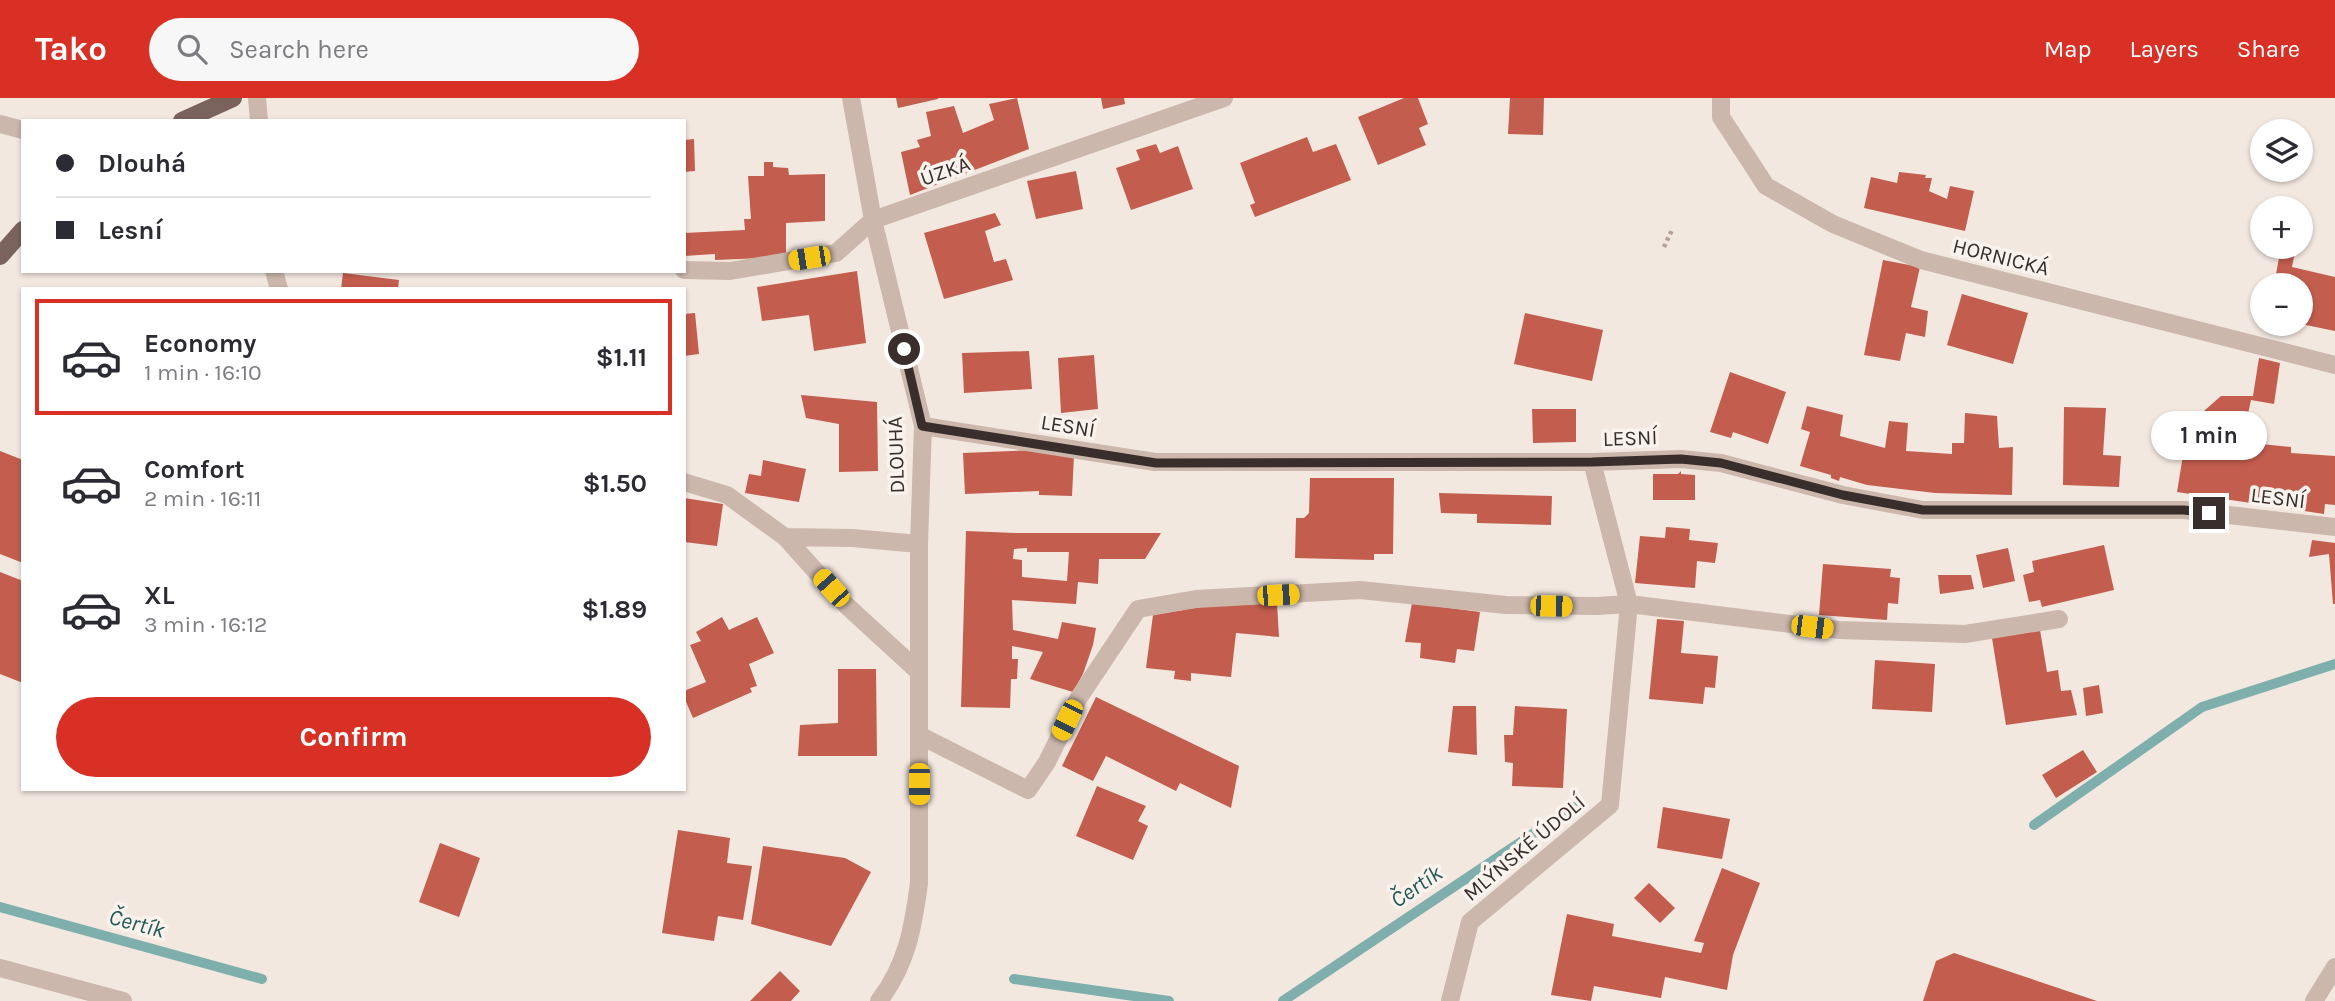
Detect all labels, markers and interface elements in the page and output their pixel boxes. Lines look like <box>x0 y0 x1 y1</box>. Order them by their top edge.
search box <box>149 18 639 81</box>
text: Tako <box>35 30 107 68</box>
icon: search <box>173 30 211 68</box>
text: Search here <box>229 34 369 65</box>
text: Map <box>2044 35 2092 63</box>
text: Layers <box>2130 35 2199 63</box>
text: Share <box>2237 35 2300 63</box>
map controls <box>2250 119 2313 336</box>
button: layers <box>2250 119 2313 182</box>
text: Dlouhá <box>98 148 186 179</box>
street label: ÚZKÁ <box>917 151 973 191</box>
button: + <box>2250 196 2313 259</box>
text: Lesní <box>98 215 163 246</box>
street label: HORNICKÁ <box>1950 233 2052 281</box>
car <box>787 244 832 272</box>
button: − <box>2250 273 2313 336</box>
icon: car <box>60 326 123 389</box>
text: Economy <box>144 328 256 359</box>
route start <box>888 333 920 365</box>
text: $1.11 <box>596 342 647 373</box>
text: 1 min · 16:10 <box>144 359 262 386</box>
street label: LESNÍ <box>1039 410 1098 442</box>
callout: 1 min <box>2151 412 2267 460</box>
street label: DLOUHÁ <box>883 416 909 494</box>
text: 1 min <box>2180 422 2238 449</box>
street label: LESNÍ <box>1602 425 1659 451</box>
icon: car <box>60 452 123 515</box>
text: Comfort <box>144 454 245 485</box>
text: $1.50 <box>583 468 647 499</box>
street label: LESNÍ <box>2249 483 2308 513</box>
text: 2 min · 16:11 <box>144 485 261 512</box>
route end <box>2193 497 2225 529</box>
car <box>810 565 853 611</box>
icon: car <box>60 578 123 641</box>
text: XL <box>144 580 175 611</box>
car <box>1257 583 1300 607</box>
text: $1.89 <box>582 594 647 625</box>
car <box>1530 595 1573 617</box>
text: 3 min · 16:12 <box>144 611 267 638</box>
car <box>1790 614 1835 640</box>
button: Confirm <box>56 697 651 777</box>
car <box>1049 697 1086 743</box>
car <box>909 763 930 805</box>
street label: MLÝNSKÉ ÚDOLÍ <box>1458 790 1590 906</box>
water label: Čertík <box>1385 859 1448 914</box>
water label: Čertík <box>106 903 168 944</box>

